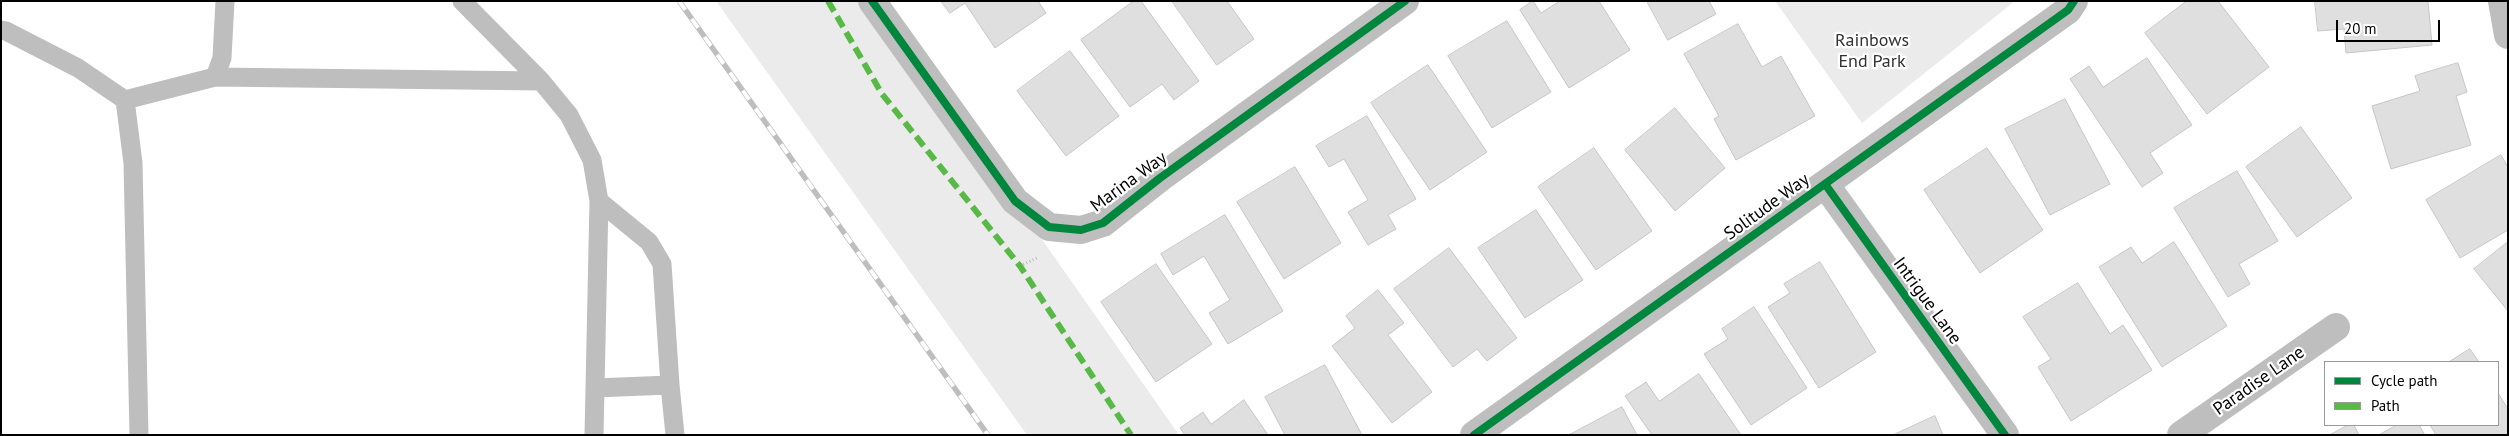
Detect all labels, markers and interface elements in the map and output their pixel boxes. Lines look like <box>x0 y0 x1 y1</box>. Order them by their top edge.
scale bar <box>2339 10 2443 42</box>
text: 20 m <box>2344 19 2377 38</box>
park label: Rainbows End Park <box>1835 30 1909 72</box>
street label: Marina Way <box>1087 147 1171 217</box>
street label: Solitude Way <box>1720 169 1814 245</box>
street label: Intrigue Lane <box>1888 253 1966 349</box>
street label: Paradise Lane <box>2209 342 2309 420</box>
legend <box>2324 361 2499 426</box>
text: Cycle path <box>2371 371 2437 390</box>
text: Path <box>2371 396 2400 415</box>

